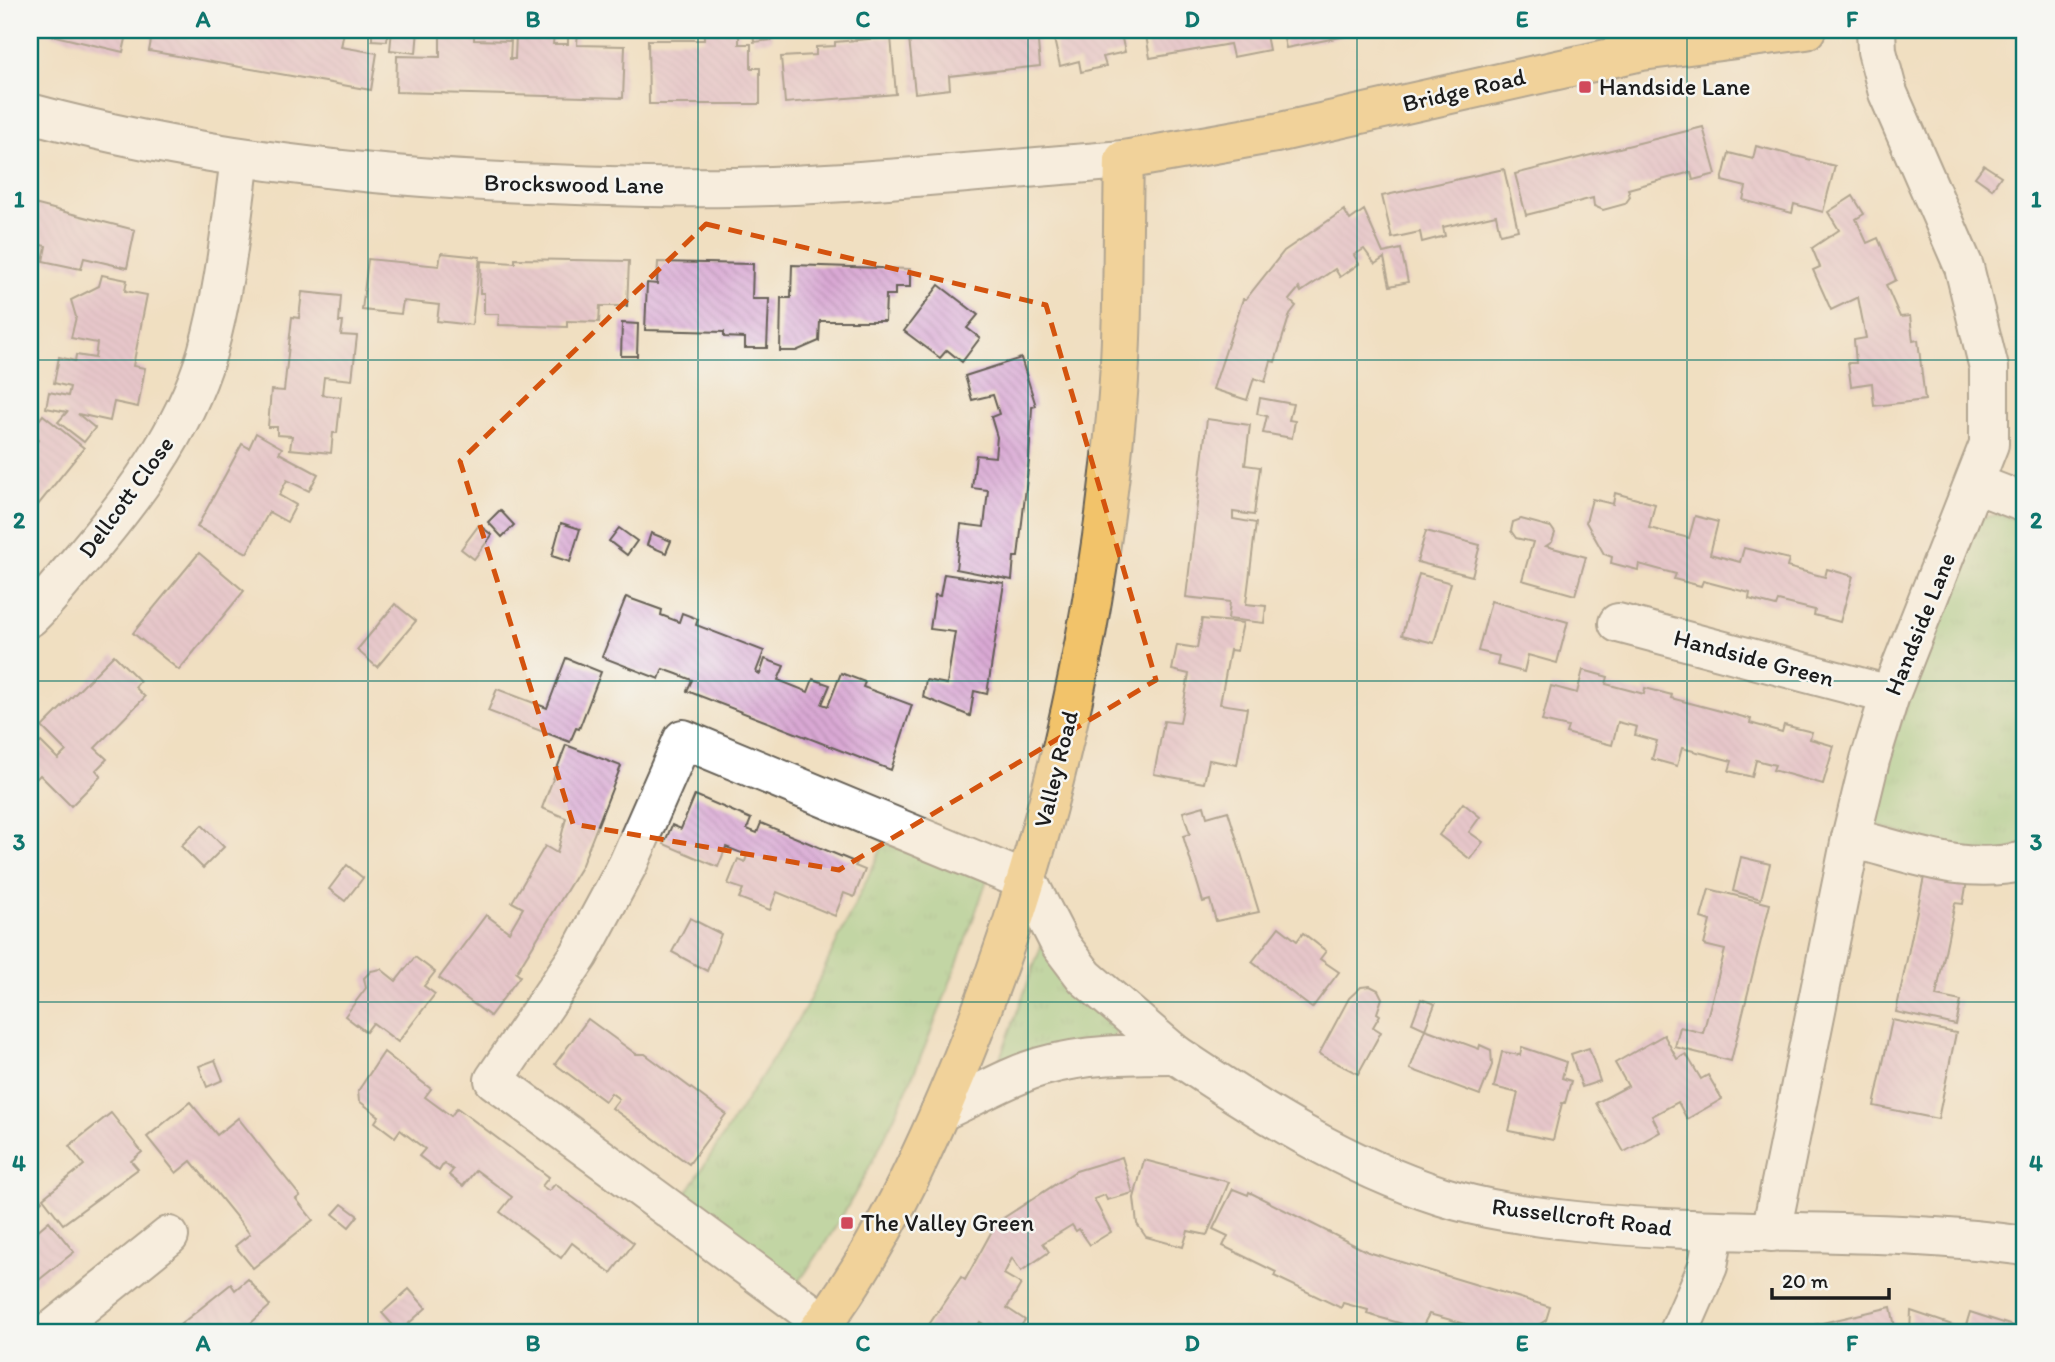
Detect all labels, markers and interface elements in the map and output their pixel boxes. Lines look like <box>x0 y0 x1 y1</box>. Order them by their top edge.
text: A <box>195 5 211 33</box>
text: B <box>526 5 541 33</box>
text: C <box>856 5 871 33</box>
text: D <box>1184 5 1200 33</box>
text: E <box>1516 5 1529 33</box>
text: F <box>1846 5 1859 33</box>
street label: Bridge Road <box>1399 61 1528 118</box>
place label: Handside Lane <box>1599 72 1751 101</box>
marker: Handside Lane <box>1577 79 1593 95</box>
street label: Brockswood Lane <box>484 167 664 200</box>
text: 1 <box>14 185 25 213</box>
text: 1 <box>2031 185 2042 213</box>
street label: Dellcott Close <box>72 430 179 563</box>
text: 2 <box>13 506 26 534</box>
text: 2 <box>2030 506 2043 534</box>
street label: Handside Lane <box>1878 548 1961 699</box>
street label: Handside Green <box>1671 622 1838 693</box>
street label: Valley Road <box>1027 707 1084 831</box>
text: 3 <box>13 828 26 856</box>
text: 3 <box>2030 828 2043 856</box>
text: 4 <box>12 1149 26 1177</box>
text: 4 <box>2029 1149 2043 1177</box>
street label: Russellcroft Road <box>1490 1191 1674 1242</box>
place label: The Valley Green <box>861 1208 1034 1237</box>
marker: The Valley Green <box>839 1215 855 1231</box>
scale bar <box>1772 1257 1889 1301</box>
text: 20 m <box>1782 1268 1829 1293</box>
text: A <box>195 1329 211 1357</box>
text: B <box>526 1329 541 1357</box>
text: C <box>856 1329 871 1357</box>
text: D <box>1184 1329 1200 1357</box>
text: E <box>1516 1329 1529 1357</box>
text: F <box>1846 1329 1859 1357</box>

